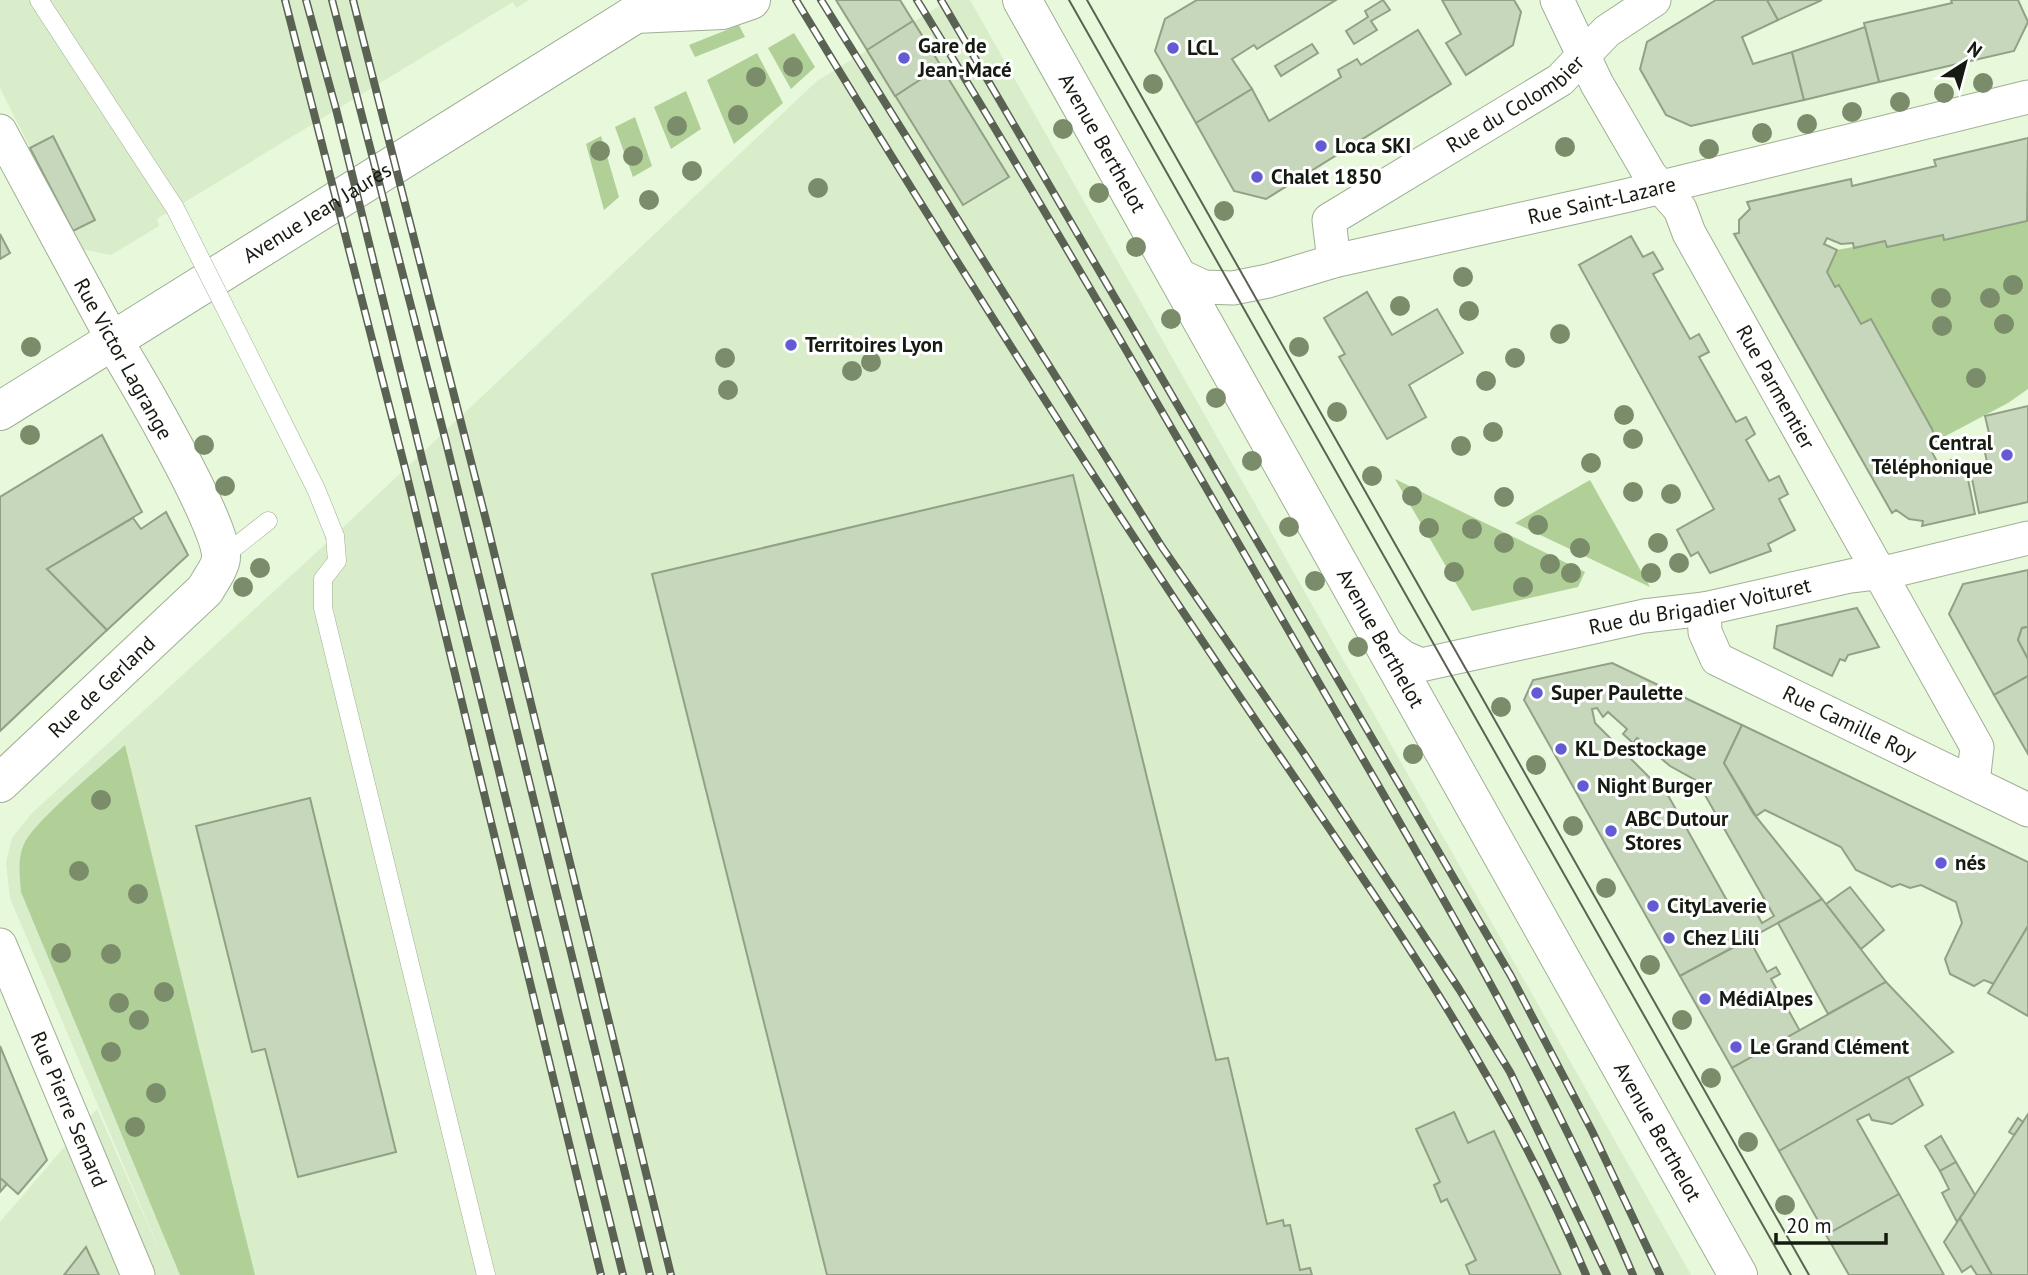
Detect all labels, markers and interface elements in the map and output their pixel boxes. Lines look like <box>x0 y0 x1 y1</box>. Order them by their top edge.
north arrow <box>1930 28 2000 98</box>
place label: Gare de Jean-Macé <box>917 32 1012 83</box>
place label: LCL <box>1187 34 1219 61</box>
text: N <box>1963 36 1987 63</box>
marker: LCL <box>1165 40 1181 56</box>
street label: Rue du Colombier <box>1441 49 1590 159</box>
marker: Gare de Jean-Macé <box>896 50 912 66</box>
street label: Avenue Berthelot <box>1053 68 1153 217</box>
place label: Loca SKI <box>1335 132 1411 159</box>
marker: Loca SKI <box>1313 138 1329 154</box>
street label: Avenue Jean Jaurès <box>238 156 396 269</box>
place label: Chalet 1850 <box>1271 163 1382 190</box>
marker: Chalet 1850 <box>1249 169 1265 185</box>
street label: Rue Saint-Lazare <box>1525 170 1678 230</box>
street label: Rue Victor Lagrange <box>68 273 179 444</box>
street label: Rue Parmentier <box>1730 320 1821 454</box>
place label: Territoires Lyon <box>805 331 943 358</box>
marker: Territoires Lyon <box>783 337 799 353</box>
place label: Central Téléphonique <box>1871 429 1994 480</box>
marker: Central Téléphonique <box>1999 447 2015 463</box>
street label: Avenue Berthelot <box>1331 563 1431 713</box>
street label: Rue du Brigadier Voituret <box>1586 571 1813 641</box>
street label: Rue de Gerland <box>42 630 161 744</box>
place label: Super Paulette <box>1551 679 1683 706</box>
street label: Rue Camille Roy <box>1778 679 1921 767</box>
marker: Super Paulette <box>1529 685 1545 701</box>
place label: KL Destockage <box>1575 735 1706 762</box>
marker: KL Destockage <box>1553 741 1569 757</box>
place label: Night Burger <box>1597 772 1713 799</box>
marker: Night Burger <box>1575 778 1591 794</box>
place label: ABC Dutour Stores <box>1625 805 1729 856</box>
marker: ABC Dutour Stores <box>1603 823 1619 839</box>
place label: nés <box>1955 849 1986 876</box>
marker: nés <box>1933 855 1949 871</box>
place label: CityLaverie <box>1667 892 1767 919</box>
marker: CityLaverie <box>1645 898 1661 914</box>
place label: Chez Lili <box>1683 924 1759 951</box>
marker: Chez Lili <box>1661 930 1677 946</box>
place label: MédiAlpes <box>1719 985 1813 1012</box>
marker: MédiAlpes <box>1697 991 1713 1007</box>
street label: Rue Pierre Semard <box>25 1027 114 1191</box>
place label: Le Grand Clément <box>1750 1033 1910 1060</box>
marker: Le Grand Clément <box>1728 1039 1744 1055</box>
street label: Avenue Berthelot <box>1608 1057 1708 1206</box>
scale bar <box>1776 1202 1886 1246</box>
text: 20 m <box>1786 1212 1832 1239</box>

